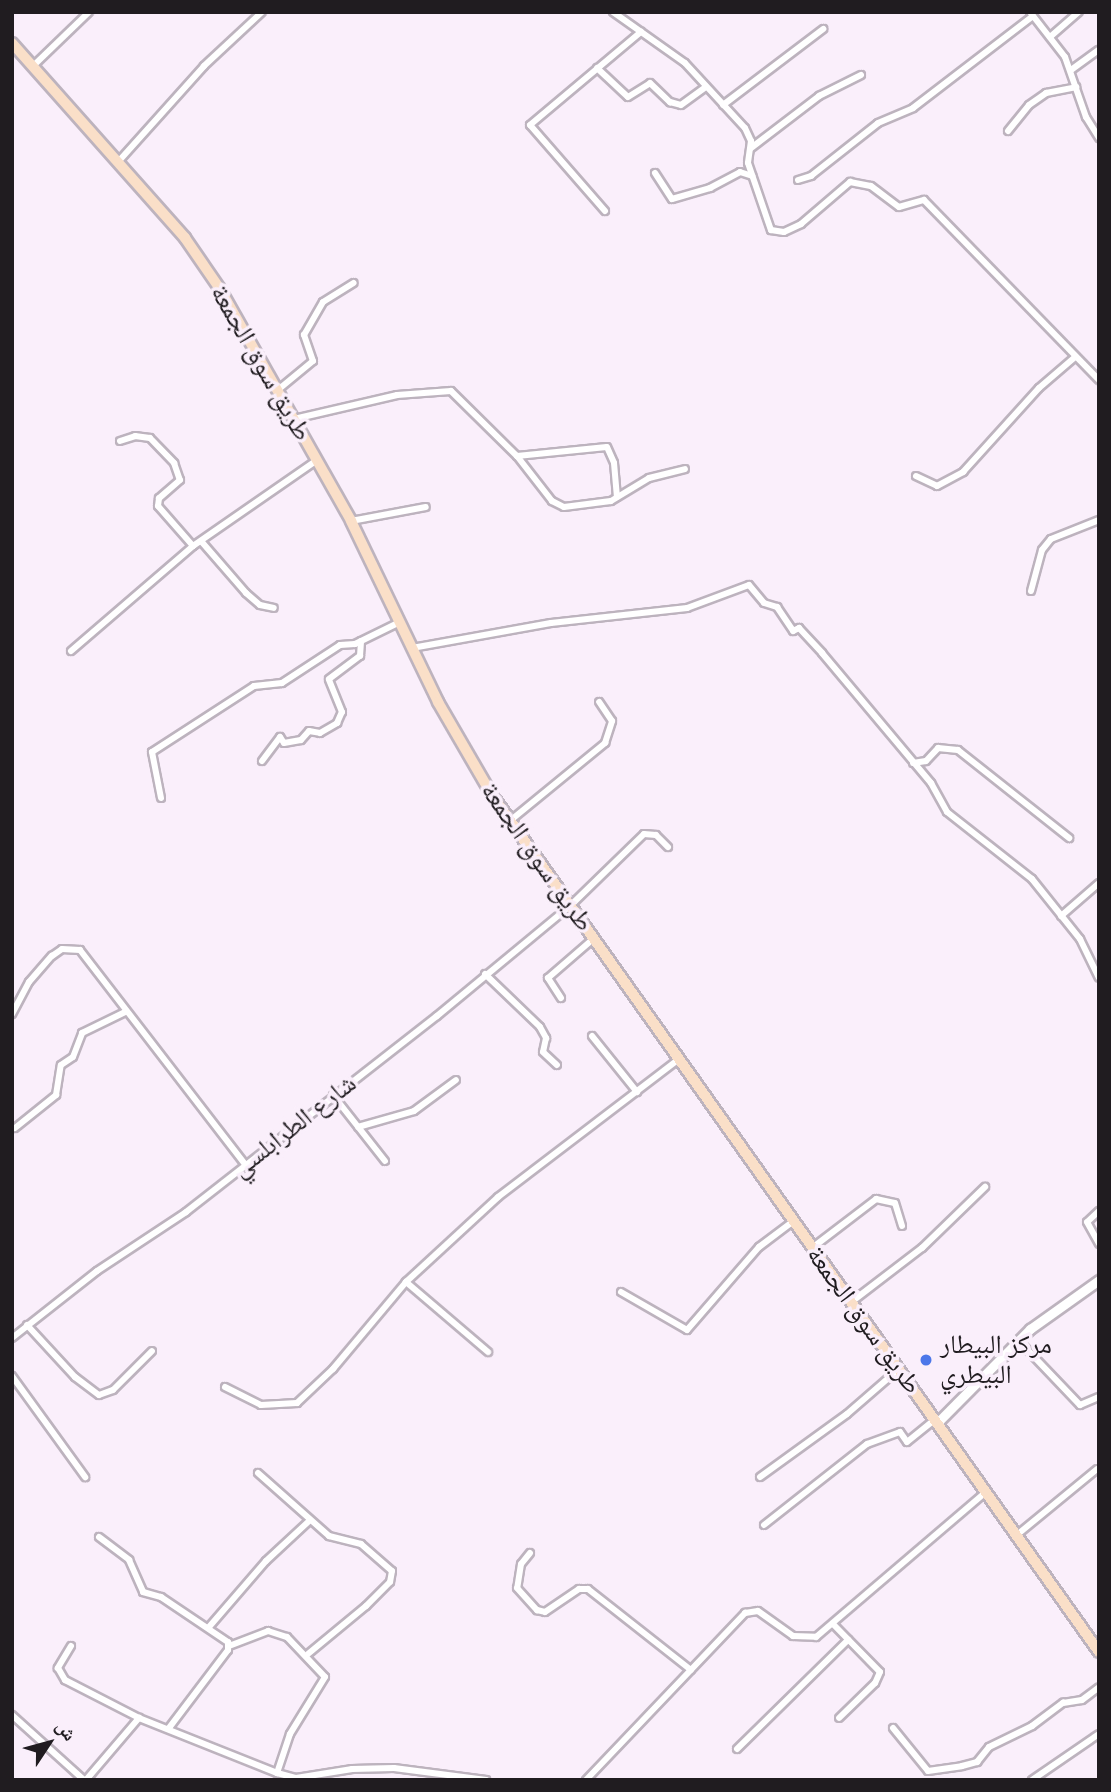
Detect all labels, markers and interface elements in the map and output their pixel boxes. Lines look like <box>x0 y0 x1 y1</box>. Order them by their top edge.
street label: طريق سوق الجمعة <box>204 279 318 447</box>
street label: طريق سوق الجمعة <box>474 776 600 938</box>
street label: شارع الطرابلسي <box>226 1068 362 1184</box>
street label: طريق سوق الجمعة <box>800 1240 928 1400</box>
place label: مركز البيطار البيطري <box>940 1329 1052 1390</box>
marker: مركز البيطار البيطري <box>918 1352 934 1368</box>
north arrow <box>14 1708 84 1778</box>
text: ش <box>50 1715 82 1746</box>

